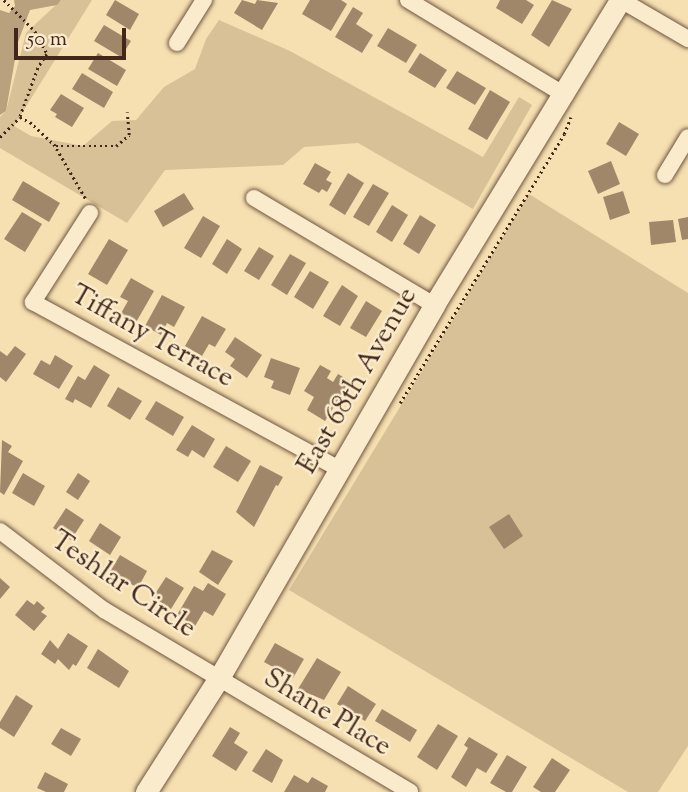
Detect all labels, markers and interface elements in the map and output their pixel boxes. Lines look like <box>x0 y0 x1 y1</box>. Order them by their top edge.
scale bar <box>18 14 130 58</box>
text: 50 m <box>27 25 67 55</box>
street label: Tiffany Terrace <box>65 278 239 396</box>
street label: East 68th Avenue <box>291 282 425 480</box>
street label: Teshlar Circle <box>44 524 202 646</box>
street label: Shane Place <box>257 662 397 764</box>

